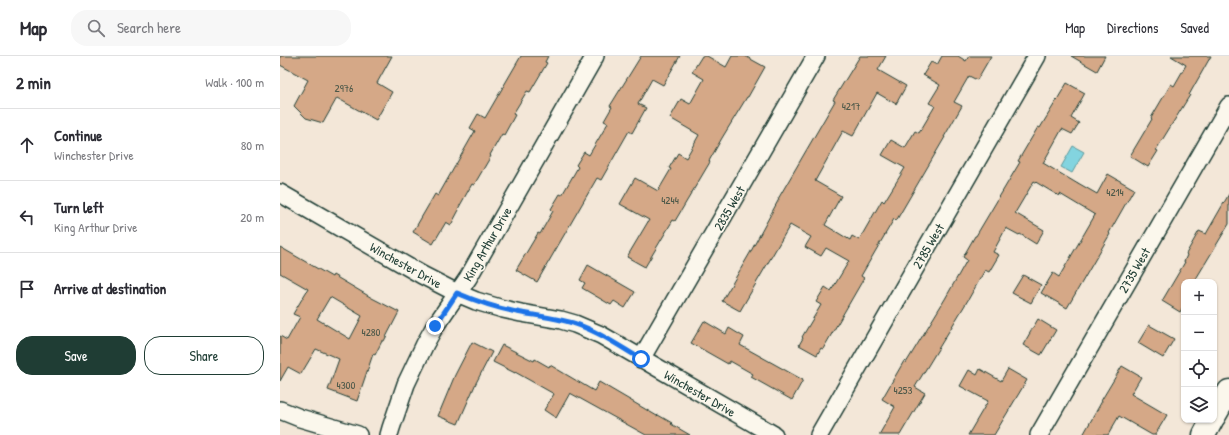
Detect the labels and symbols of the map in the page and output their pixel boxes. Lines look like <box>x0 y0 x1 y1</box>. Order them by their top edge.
house number: 2976 <box>334 81 354 95</box>
house number: 4217 <box>842 99 860 113</box>
street label: 2835 West <box>709 182 749 234</box>
house number: 4214 <box>1106 185 1124 199</box>
house number: 4244 <box>661 193 679 207</box>
street label: King Arthur Drive <box>458 203 516 285</box>
street label: 2785 West <box>908 220 948 272</box>
street label: Winchester Drive <box>367 238 445 292</box>
street label: 2735 West <box>1114 244 1154 296</box>
route end <box>426 317 444 335</box>
house number: 4280 <box>362 325 381 339</box>
route start <box>632 350 650 368</box>
street label: Winchester Drive <box>661 365 739 421</box>
house number: 4300 <box>337 378 356 392</box>
house number: 4253 <box>894 383 912 397</box>

